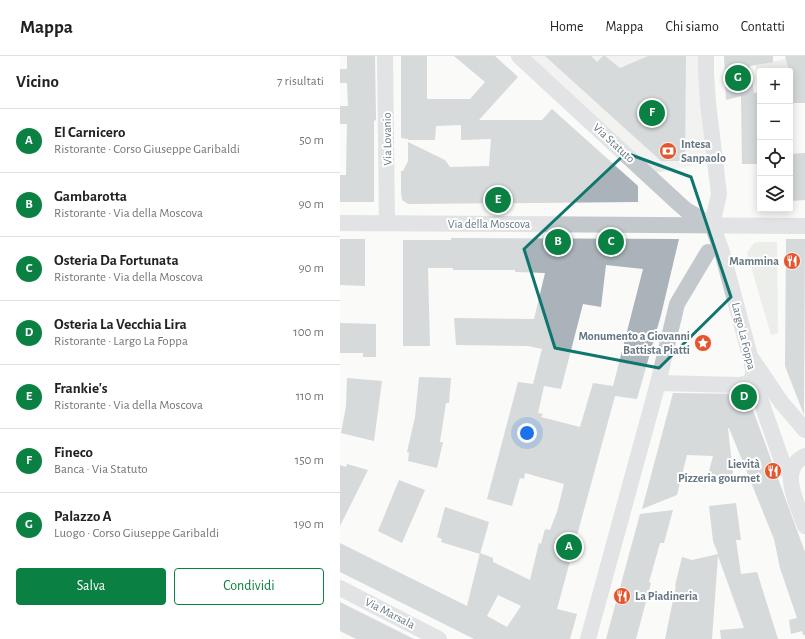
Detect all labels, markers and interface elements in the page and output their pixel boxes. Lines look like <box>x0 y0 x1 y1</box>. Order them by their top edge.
text: Mappa <box>20 18 73 37</box>
text: Home <box>550 20 583 34</box>
text: Mappa <box>605 20 644 34</box>
text: Chi siamo <box>666 20 719 34</box>
text: Contatti <box>741 20 785 34</box>
pin: G <box>725 63 751 93</box>
map controls <box>757 68 793 212</box>
button: + <box>757 68 793 104</box>
text: Vicino <box>16 73 59 90</box>
text: 7 risultati <box>277 75 324 88</box>
pin: F <box>639 98 665 128</box>
button: − <box>757 104 793 140</box>
street label: Via Lovanio <box>381 112 393 166</box>
street label: Via Statuto <box>591 121 637 165</box>
text: El Carnicero <box>54 125 125 140</box>
text: A <box>25 134 33 147</box>
text: 50 m <box>299 134 324 147</box>
place label: Intesa Sanpaolo <box>681 138 726 164</box>
button: locate <box>757 140 793 176</box>
bank icon: Intesa Sanpaolo <box>658 141 678 161</box>
text: Ristorante · Corso Giuseppe Garibaldi <box>54 143 240 156</box>
button: layers <box>757 176 793 212</box>
pin: E <box>485 185 511 215</box>
text: Gambarotta <box>54 189 127 204</box>
text: B <box>25 198 33 211</box>
text: 90 m <box>298 198 324 211</box>
text: Ristorante · Via della Moscova <box>54 207 203 220</box>
street label: Via della Moscova <box>448 218 531 230</box>
pin: B <box>545 227 571 257</box>
pin: C <box>598 227 624 257</box>
restaurant icon: Mammina <box>782 251 802 271</box>
text: Osteria Da Fortunata <box>54 253 179 268</box>
place label: Mammina <box>729 255 779 267</box>
text: C <box>26 262 32 275</box>
text: 90 m <box>298 262 324 275</box>
text: Ristorante · Via della Moscova <box>54 271 203 284</box>
street label: Largo La Foppa <box>730 301 758 371</box>
text: Osteria La Vecchia Lira <box>54 317 187 332</box>
text: D <box>25 326 33 339</box>
text: 100 m <box>293 326 324 339</box>
place label: Monumento a Giovanni Battista Piatti <box>579 330 690 356</box>
place icon: Monumento a Giovanni Battista Piatti <box>693 333 713 353</box>
text: Ristorante · Largo La Foppa <box>54 335 188 348</box>
text: Frankie's <box>54 381 107 396</box>
pin: D <box>731 382 757 412</box>
text: E <box>26 390 32 403</box>
text: 110 m <box>296 390 324 403</box>
text: Ristorante · Via della Moscova <box>54 399 203 412</box>
your location <box>517 423 537 443</box>
text: Fineco <box>54 445 93 460</box>
text: F <box>26 454 32 467</box>
text: 150 m <box>295 454 324 467</box>
place label: Lievità Pizzeria gourmet <box>678 458 760 484</box>
restaurant icon: Lievità Pizzeria gourmet <box>763 461 783 481</box>
text: Banca · Via Statuto <box>54 463 148 476</box>
text: Palazzo A <box>54 509 112 524</box>
text: G <box>25 518 33 531</box>
text: 190 m <box>294 518 324 531</box>
text: Luogo · Corso Giuseppe Garibaldi <box>54 527 219 540</box>
pin: A <box>556 532 582 562</box>
button: Salva <box>16 568 166 605</box>
button: Condividi <box>174 568 324 605</box>
restaurant icon: La Piadineria <box>612 586 632 606</box>
place label: La Piadineria <box>635 590 698 602</box>
street label: Via Marsala <box>363 595 417 631</box>

